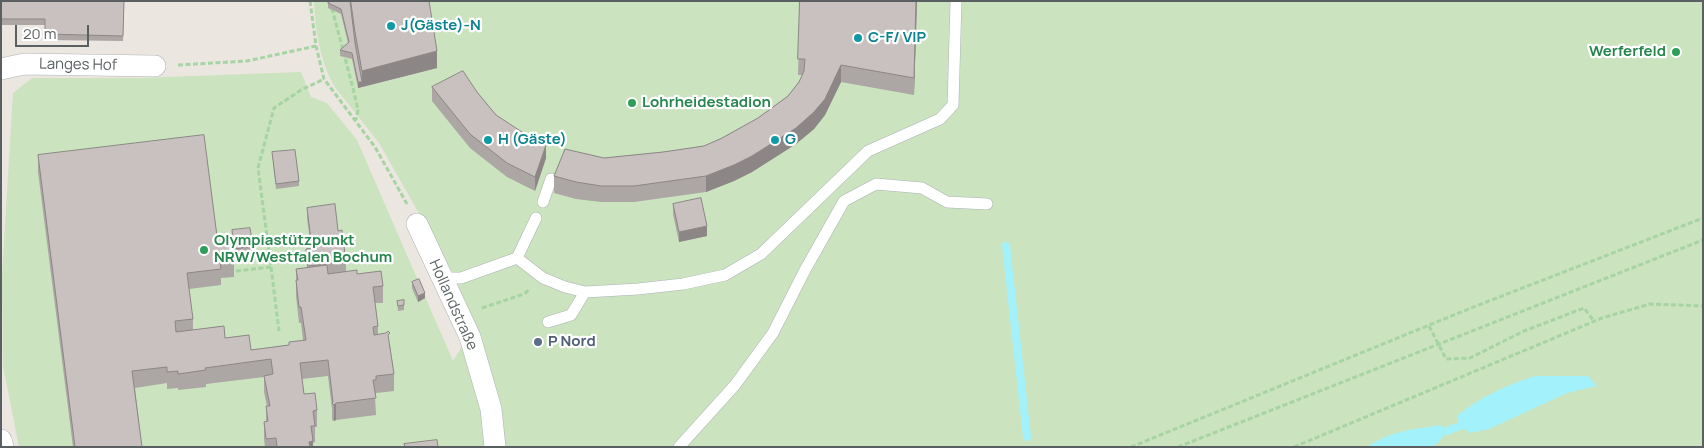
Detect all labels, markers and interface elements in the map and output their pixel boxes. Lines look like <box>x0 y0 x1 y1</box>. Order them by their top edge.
scale bar <box>18 15 91 47</box>
place label: J(Gäste)-N <box>401 17 481 35</box>
marker: J(Gäste)-N <box>385 20 397 32</box>
text: 20 m <box>23 23 56 44</box>
place label: C-F/ VIP <box>868 29 926 47</box>
marker: C-F/ VIP <box>852 32 864 44</box>
place label: Werferfeld <box>1589 43 1666 61</box>
marker: Werferfeld <box>1670 46 1682 58</box>
street label: Langes Hof <box>39 55 117 75</box>
place label: Lohrheidestadion <box>642 94 771 112</box>
marker: Lohrheidestadion <box>626 97 638 109</box>
place label: H (Gäste) <box>498 131 567 149</box>
place label: G <box>785 131 796 149</box>
marker: H (Gäste) <box>482 134 494 146</box>
marker: G <box>769 134 781 146</box>
place label: Olympiastützpunkt NRW/Westfalen Bochum <box>214 232 392 267</box>
marker: Olympiastützpunkt NRW/Westfalen Bochum <box>198 244 210 256</box>
street label: Hollandstraße <box>425 257 481 353</box>
place label: P Nord <box>548 333 596 351</box>
marker: P Nord <box>532 336 544 348</box>

